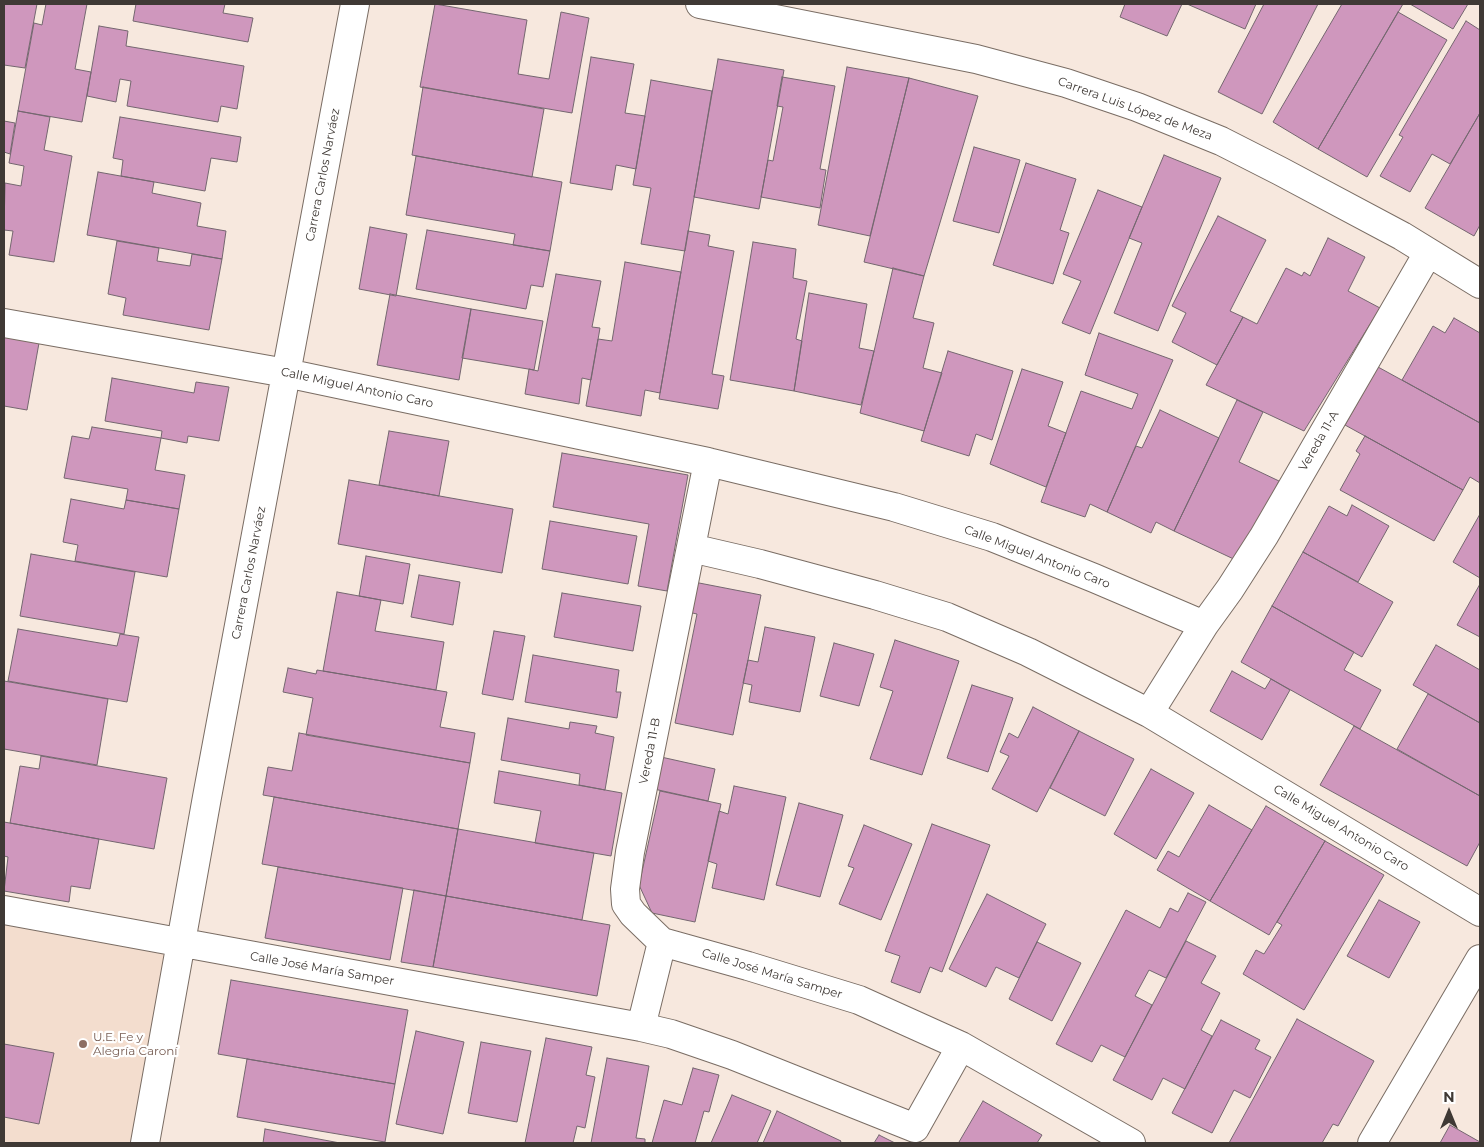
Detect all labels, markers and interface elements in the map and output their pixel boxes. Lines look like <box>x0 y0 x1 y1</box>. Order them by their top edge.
street label: Carrera Luis López de Meza <box>1056 74 1214 144</box>
street label: Carrera Carlos Narváez <box>303 107 343 243</box>
street label: Calle Miguel Antonio Caro <box>279 365 435 411</box>
street label: Vereda 11-A <box>1296 408 1342 474</box>
street label: Carrera Carlos Narváez <box>229 505 269 641</box>
street label: Calle Miguel Antonio Caro <box>962 522 1112 592</box>
street label: Vereda 11-B <box>636 716 664 786</box>
street label: Calle Miguel Antonio Caro <box>1271 782 1411 874</box>
street label: Calle José María Samper <box>700 946 844 1002</box>
street label: Calle José María Samper <box>249 949 395 989</box>
place label: U.E. Fe y Alegría Caroní <box>93 1030 177 1058</box>
marker: U.E. Fe y Alegría Caroní <box>77 1038 89 1050</box>
north arrow <box>1424 1087 1474 1137</box>
text: N <box>1443 1088 1455 1106</box>

